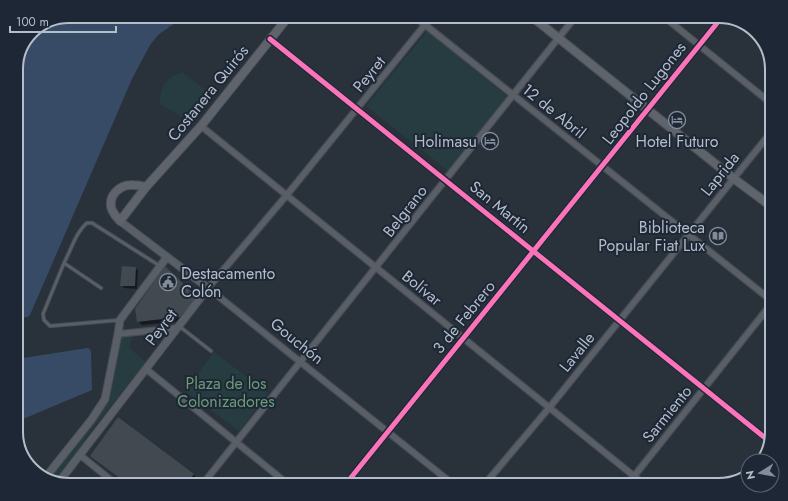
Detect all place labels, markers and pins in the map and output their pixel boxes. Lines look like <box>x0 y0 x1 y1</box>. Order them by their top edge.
hotel icon: Hotel Futuro <box>667 110 687 130</box>
place label: Holimasu <box>414 130 477 153</box>
place label: Hotel Futuro <box>635 130 719 153</box>
hotel icon: Holimasu <box>480 131 500 151</box>
place label: Biblioteca Popular Fiat Lux <box>598 216 705 257</box>
library icon: Biblioteca Popular Fiat Lux <box>708 226 728 246</box>
place label: Destacamento Colón <box>181 262 275 303</box>
public building icon: Destacamento Colón <box>158 272 178 292</box>

